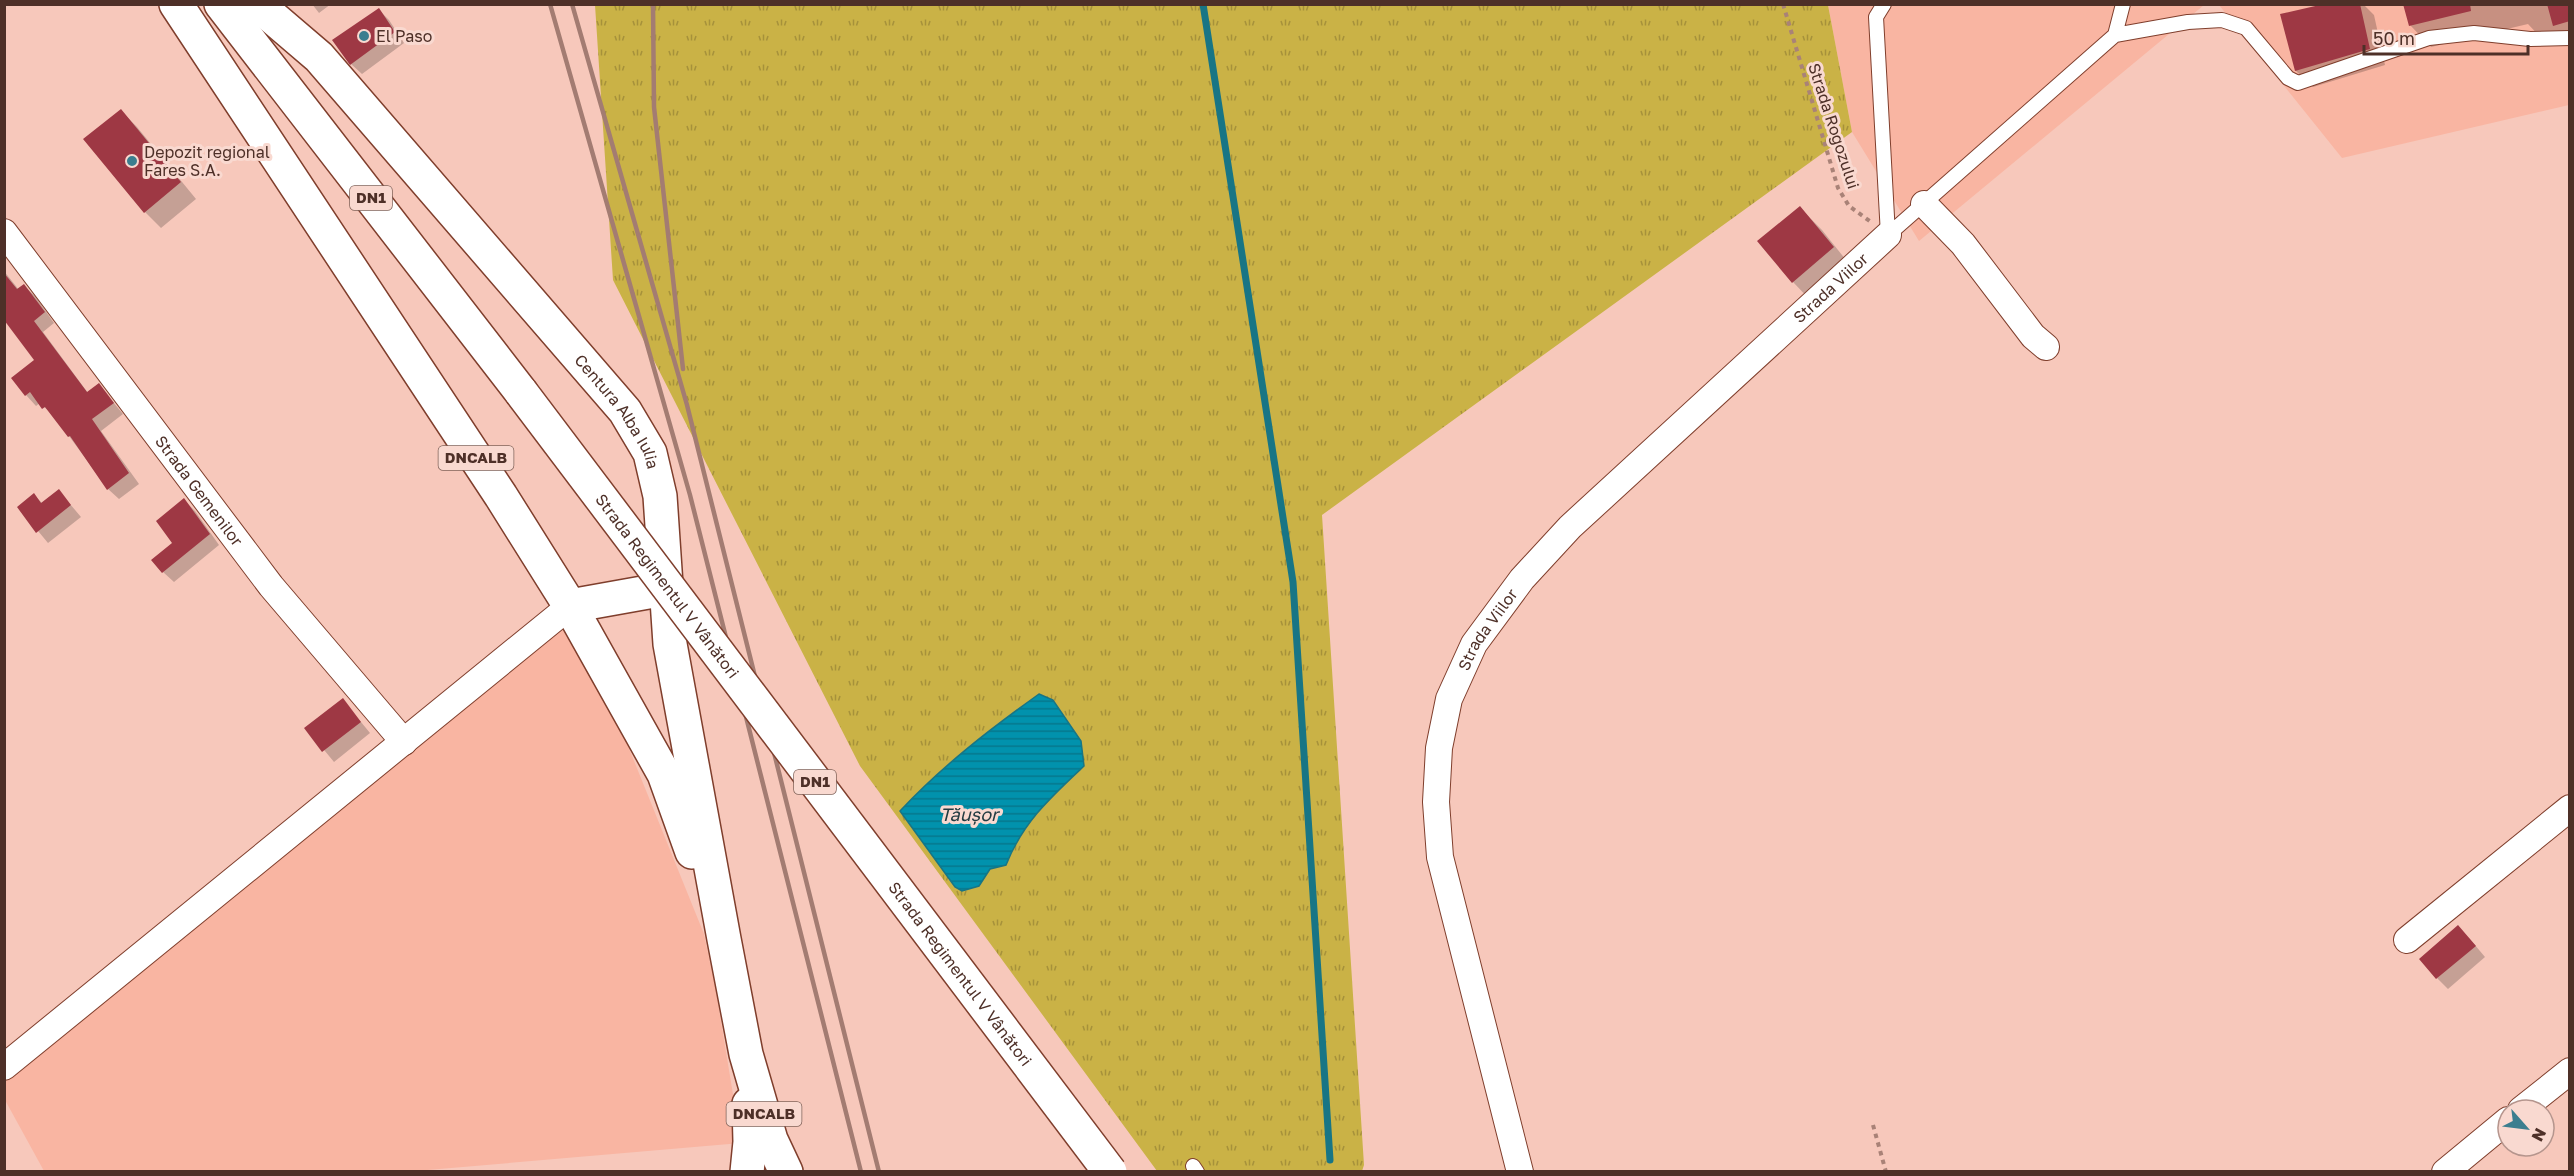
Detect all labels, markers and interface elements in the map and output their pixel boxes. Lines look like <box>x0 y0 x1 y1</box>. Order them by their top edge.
scale bar <box>2364 18 2528 56</box>
place label: El Paso <box>376 26 432 46</box>
text: 50 m <box>2373 27 2415 49</box>
marker: El Paso <box>357 29 371 43</box>
street label: Strada Rogozului <box>1804 61 1864 191</box>
place label: Depozit regional Fares S.A. <box>144 142 270 180</box>
marker: Depozit regional Fares S.A. <box>125 154 139 168</box>
road number: DN1 <box>350 186 392 210</box>
street label: Strada Viilor <box>1789 248 1872 327</box>
street label: Centura Alba Iulia <box>570 350 663 471</box>
street label: Strada Gemenilor <box>151 431 247 550</box>
road number: DNCALB <box>438 446 514 470</box>
street label: Strada Regimentul V Vânători <box>591 490 743 682</box>
street label: Strada Viilor <box>1453 584 1522 674</box>
road number: DN1 <box>794 770 836 794</box>
water label: Tăușor <box>940 803 1001 826</box>
street label: Strada Regimentul V Vânători <box>884 878 1036 1070</box>
north arrow <box>2496 1098 2556 1158</box>
road number: DNCALB <box>726 1102 801 1126</box>
text: N <box>2528 1125 2551 1145</box>

